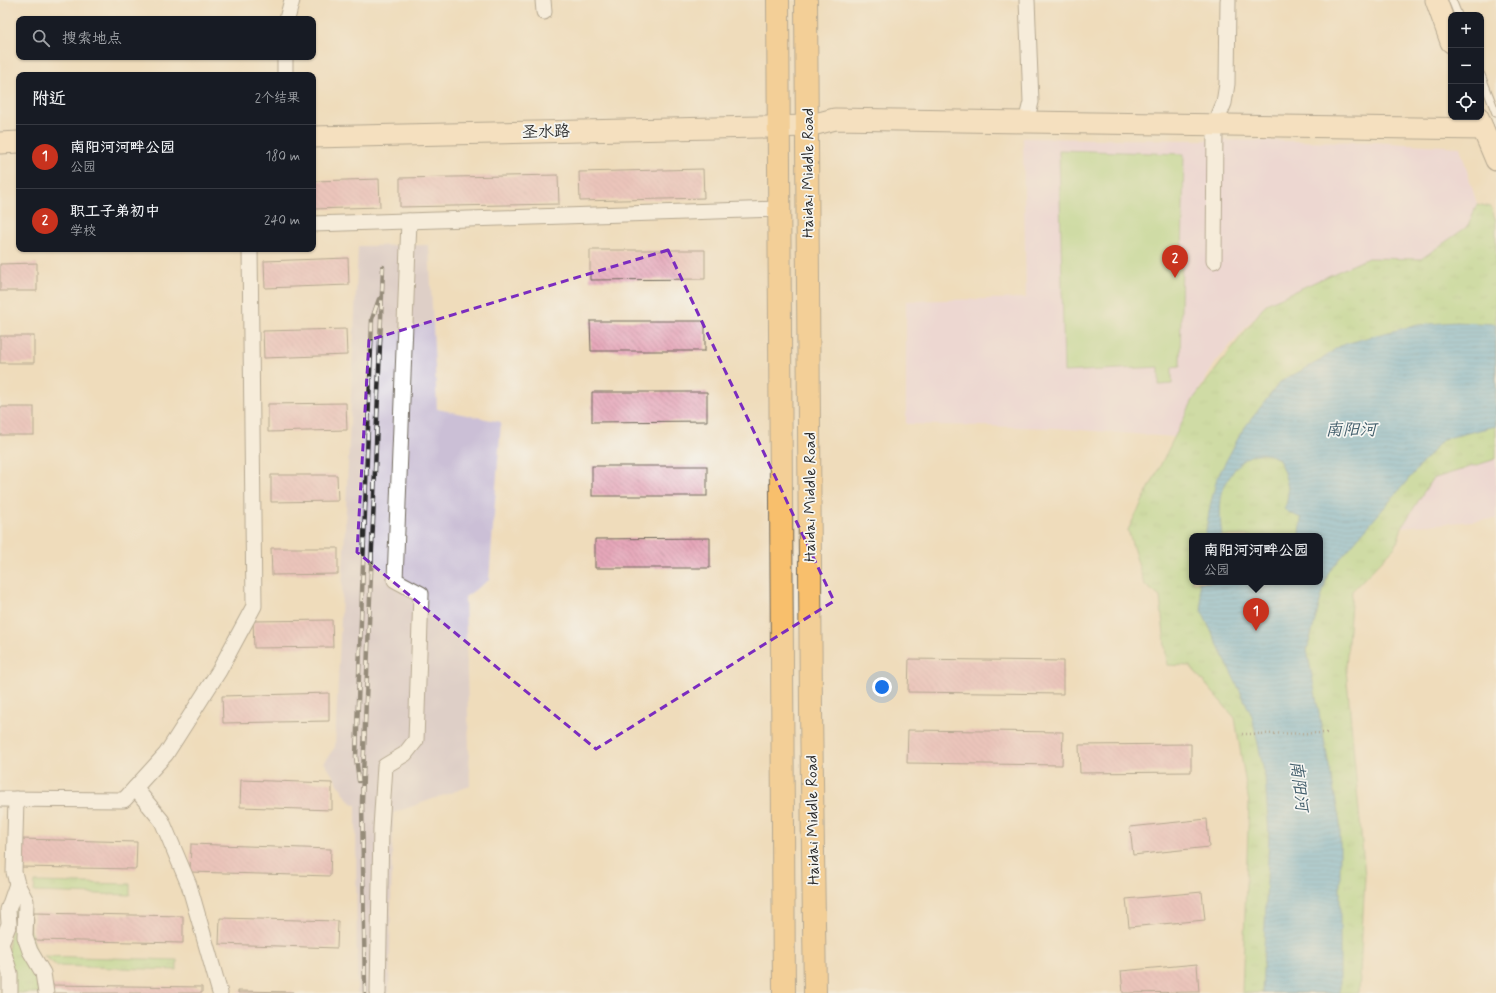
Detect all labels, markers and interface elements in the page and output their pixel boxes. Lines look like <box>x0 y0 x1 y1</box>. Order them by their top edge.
map controls <box>1448 12 1484 120</box>
button: + <box>1448 12 1484 48</box>
search box <box>16 16 316 60</box>
icon: search <box>30 27 52 49</box>
text: 搜索地点 <box>62 29 122 49</box>
button: − <box>1448 48 1484 84</box>
button: locate <box>1448 84 1484 120</box>
text: 附近 <box>32 88 66 110</box>
text: 2个结果 <box>255 90 300 107</box>
street label: Haidai Middle Road <box>798 108 819 238</box>
street label: 圣水路 <box>522 121 570 143</box>
text: 南阳河河畔公园 <box>70 138 175 158</box>
text: 1 <box>42 148 48 165</box>
text: 180 m <box>265 148 300 165</box>
text: 公园 <box>70 159 96 176</box>
text: 职工子弟初中 <box>70 202 160 222</box>
text: 2 <box>42 212 48 229</box>
text: 240 m <box>264 212 300 229</box>
text: 学校 <box>70 223 96 240</box>
pin: 2 <box>1162 245 1188 278</box>
water label: 南阳河 <box>1326 419 1379 441</box>
street label: Haidai Middle Road <box>800 432 821 562</box>
popup <box>1189 533 1323 585</box>
text: 南阳河河畔公园 <box>1203 541 1309 561</box>
text: 公园 <box>1203 562 1230 579</box>
pin: 1 <box>1243 598 1269 631</box>
your location <box>872 677 892 697</box>
street label: Haidai Middle Road <box>801 755 825 885</box>
water label: 南阳河 <box>1285 759 1313 816</box>

